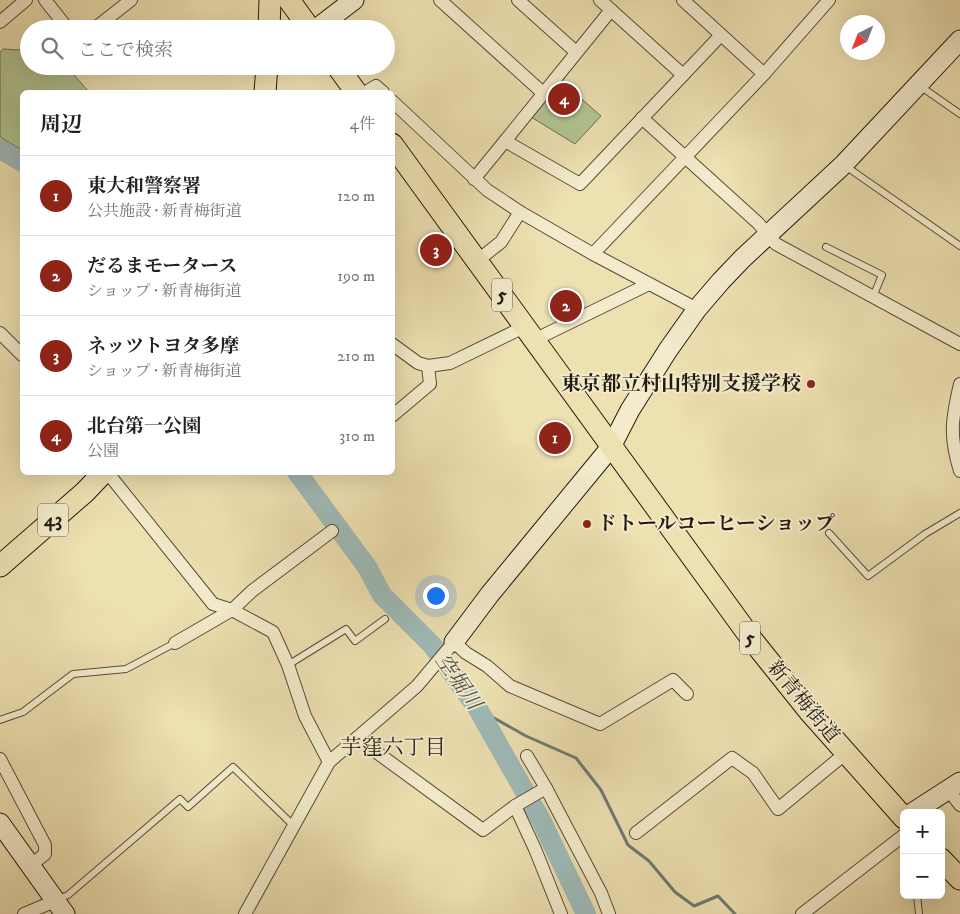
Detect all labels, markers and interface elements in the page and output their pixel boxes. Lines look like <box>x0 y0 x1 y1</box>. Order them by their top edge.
north arrow <box>840 15 885 60</box>
search box <box>20 20 395 75</box>
icon: search <box>38 34 66 62</box>
text: ここで検索 <box>78 39 173 62</box>
pin: 4 <box>548 80 580 118</box>
text: 周辺 <box>40 112 82 138</box>
text: 4件 <box>350 114 375 134</box>
text: 東大和警察署 <box>87 175 201 198</box>
text: 1 <box>53 186 59 206</box>
text: 120 m <box>337 186 375 206</box>
text: 公共施設 · 新青梅街道 <box>87 201 242 221</box>
pin: 3 <box>420 231 452 269</box>
text: だるまモータース <box>87 255 237 278</box>
text: 2 <box>52 266 60 286</box>
text: 190 m <box>337 266 375 286</box>
road number: 5 <box>492 278 512 312</box>
text: ショップ · 新青梅街道 <box>87 281 241 301</box>
pin: 2 <box>550 287 582 325</box>
text: ネッツトヨタ多摩 <box>87 335 239 358</box>
text: 3 <box>53 346 59 366</box>
text: 210 m <box>337 346 375 366</box>
text: ショップ · 新青梅街道 <box>87 361 241 381</box>
place label: 東京都立村山特別支援学校 <box>561 372 801 397</box>
marker: 東京都立村山特別支援学校 <box>805 378 817 390</box>
text: 北台第一公園 <box>87 415 201 438</box>
pin: 1 <box>539 419 571 457</box>
text: 4 <box>51 426 61 446</box>
text: 310 m <box>339 426 375 446</box>
text: 公園 <box>87 441 119 461</box>
road number: 43 <box>38 504 68 536</box>
place label: ドトールコーヒーショップ <box>597 512 835 537</box>
marker: ドトールコーヒーショップ <box>581 518 593 530</box>
your location <box>423 583 449 609</box>
road number: 5 <box>740 622 760 654</box>
water label: 空堀川 <box>429 649 488 717</box>
street label: 新青梅街道 <box>761 656 845 748</box>
district label: 芋窪六丁目 <box>341 735 446 761</box>
map controls <box>900 809 945 899</box>
button: + <box>900 809 945 854</box>
button: − <box>900 854 945 899</box>

